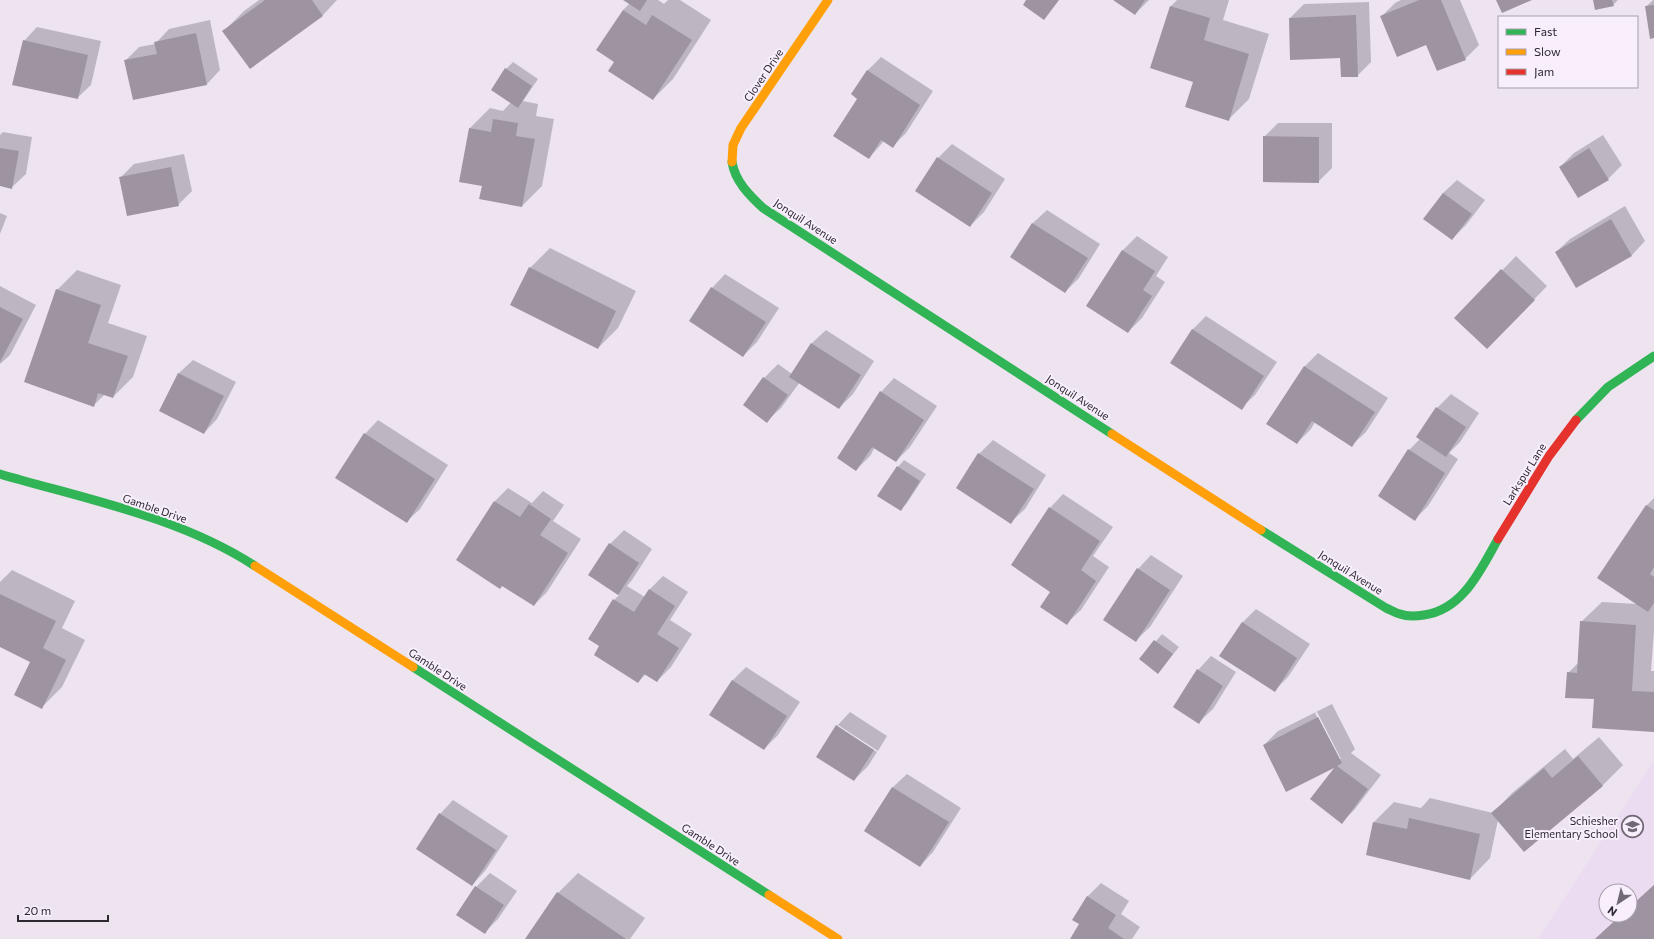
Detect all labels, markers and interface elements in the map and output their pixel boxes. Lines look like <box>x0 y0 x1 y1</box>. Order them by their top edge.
legend <box>1498 16 1638 88</box>
text: Fast <box>1534 24 1557 38</box>
text: Slow <box>1534 44 1561 58</box>
street label: Clover Drive <box>741 46 786 104</box>
text: Jam <box>1534 64 1554 79</box>
street label: Jonquil Avenue <box>771 196 840 247</box>
street label: Jonquil Avenue <box>1043 372 1112 423</box>
street label: Larkspur Lane <box>1500 440 1548 507</box>
street label: Gamble Drive <box>121 491 189 525</box>
street label: Jonquil Avenue <box>1316 547 1386 598</box>
street label: Gamble Drive <box>406 645 470 693</box>
school or university icon: Schiesher Elementary School <box>1620 813 1646 839</box>
place label: Schiesher Elementary School <box>1525 814 1619 840</box>
street label: Gamble Drive <box>679 820 743 868</box>
north arrow <box>1598 883 1638 923</box>
scale bar <box>18 897 108 923</box>
text: 20 m <box>24 903 51 917</box>
text: N <box>1605 904 1619 919</box>

